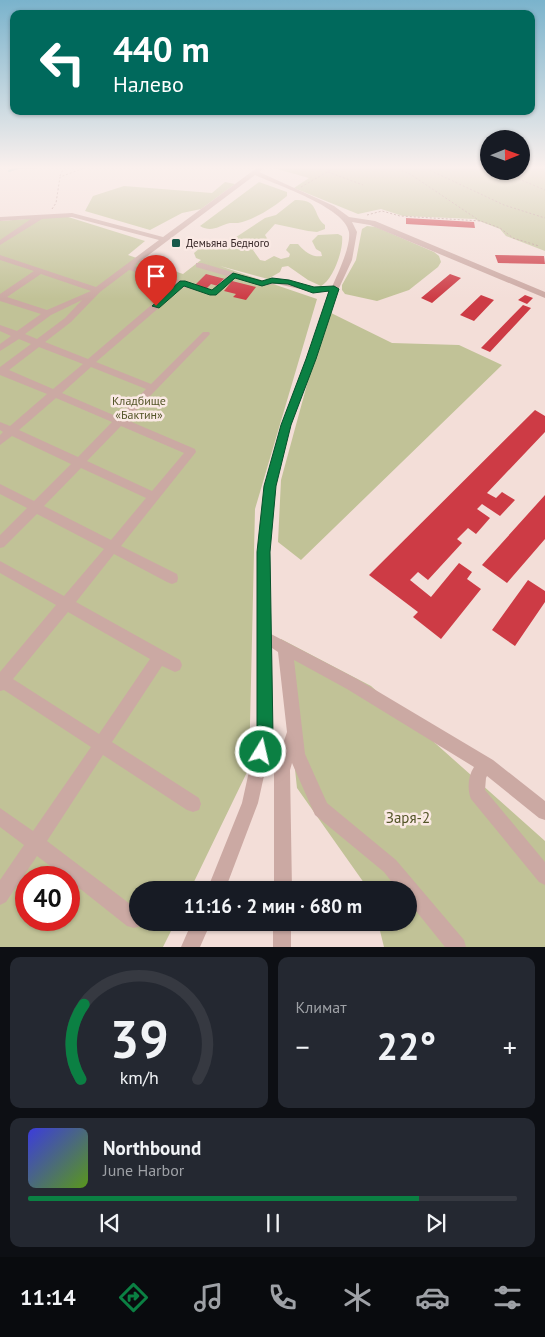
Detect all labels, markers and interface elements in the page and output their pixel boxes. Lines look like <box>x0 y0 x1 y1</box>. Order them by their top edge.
text: 440 m <box>113 26 210 72</box>
icon: left <box>30 30 95 95</box>
text: Налево <box>113 70 184 98</box>
north arrow <box>480 130 530 180</box>
map controls <box>480 130 530 180</box>
place label: Демьяна Бедного <box>186 236 270 250</box>
marker: Демьяна Бедного <box>170 237 182 249</box>
pin <box>135 255 177 306</box>
icon: arrive <box>142 262 170 290</box>
park label: Кладбище «Бактин» <box>112 393 166 422</box>
position arrow <box>234 725 286 777</box>
park label: Заря-2 <box>386 808 430 827</box>
speed limit sign: 40 <box>15 866 80 931</box>
text: 11:16 · 2 мин · 680 m <box>184 894 362 918</box>
text: Климат <box>296 997 347 1017</box>
text: 39 <box>109 1005 168 1072</box>
text: 22° <box>376 1021 436 1070</box>
text: − <box>296 1028 310 1065</box>
text: + <box>503 1028 517 1065</box>
text: km/h <box>119 1066 158 1089</box>
text: Northbound <box>103 1136 201 1160</box>
text: June Harbor <box>103 1160 184 1180</box>
icon: previous <box>96 1209 124 1237</box>
icon: pause <box>259 1209 287 1237</box>
icon: next <box>422 1209 450 1237</box>
icon: directions <box>116 1280 151 1315</box>
icon: music <box>191 1280 226 1315</box>
icon: phone <box>265 1280 300 1315</box>
icon: climate <box>340 1280 375 1315</box>
icon: car <box>415 1280 450 1315</box>
icon: filters <box>490 1280 525 1315</box>
text: 11:14 <box>20 1283 76 1311</box>

